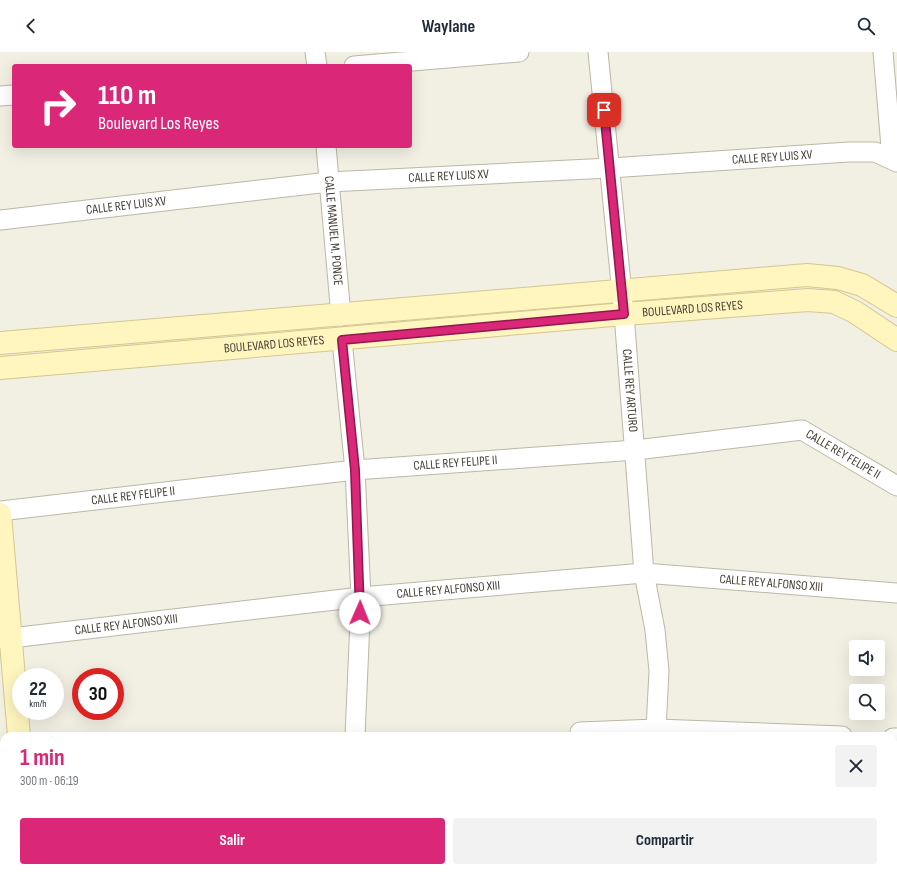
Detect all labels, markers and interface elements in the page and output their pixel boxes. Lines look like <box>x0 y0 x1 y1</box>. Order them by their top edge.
icon: back <box>20 15 42 37</box>
icon: search <box>855 15 877 37</box>
text: Waylane <box>422 16 475 37</box>
text: 110 m <box>98 79 156 112</box>
icon: right <box>32 80 84 132</box>
pin <box>587 93 621 127</box>
icon: arrive <box>593 99 615 121</box>
text: Boulevard Los Reyes <box>98 113 219 134</box>
street label: CALLE REY LUIS XV <box>731 146 813 168</box>
street label: CALLE REY LUIS XV <box>408 166 489 186</box>
street label: CALLE MANUEL M. PONCE <box>321 175 346 286</box>
street label: CALLE REY LUIS XV <box>85 193 167 218</box>
street label: BOULEVARD LOS REYES <box>642 297 744 321</box>
street label: BOULEVARD LOS REYES <box>223 332 325 357</box>
street label: CALLE REY ARTURO <box>619 348 641 433</box>
street label: CALLE REY FELIPE II <box>803 426 883 482</box>
street label: CALLE REY FELIPE II <box>413 452 498 474</box>
street label: CALLE REY FELIPE II <box>90 483 176 508</box>
street label: CALLE REY ALFONSO XIII <box>719 571 824 595</box>
street label: CALLE REY ALFONSO XIII <box>396 577 501 602</box>
position arrow <box>339 592 381 634</box>
street label: CALLE REY ALFONSO XIII <box>74 611 179 638</box>
map controls <box>849 640 885 720</box>
button: sound <box>849 640 885 676</box>
speed limit sign: 30 <box>72 668 124 720</box>
text: 22 <box>29 677 47 701</box>
button: search <box>849 684 885 720</box>
text: km/h <box>29 698 47 710</box>
text: 1 min <box>20 743 65 772</box>
button: close <box>835 745 877 787</box>
text: 300 m · 06:19 <box>20 773 78 789</box>
button: Salir <box>20 818 445 864</box>
button: Compartir <box>453 818 877 864</box>

